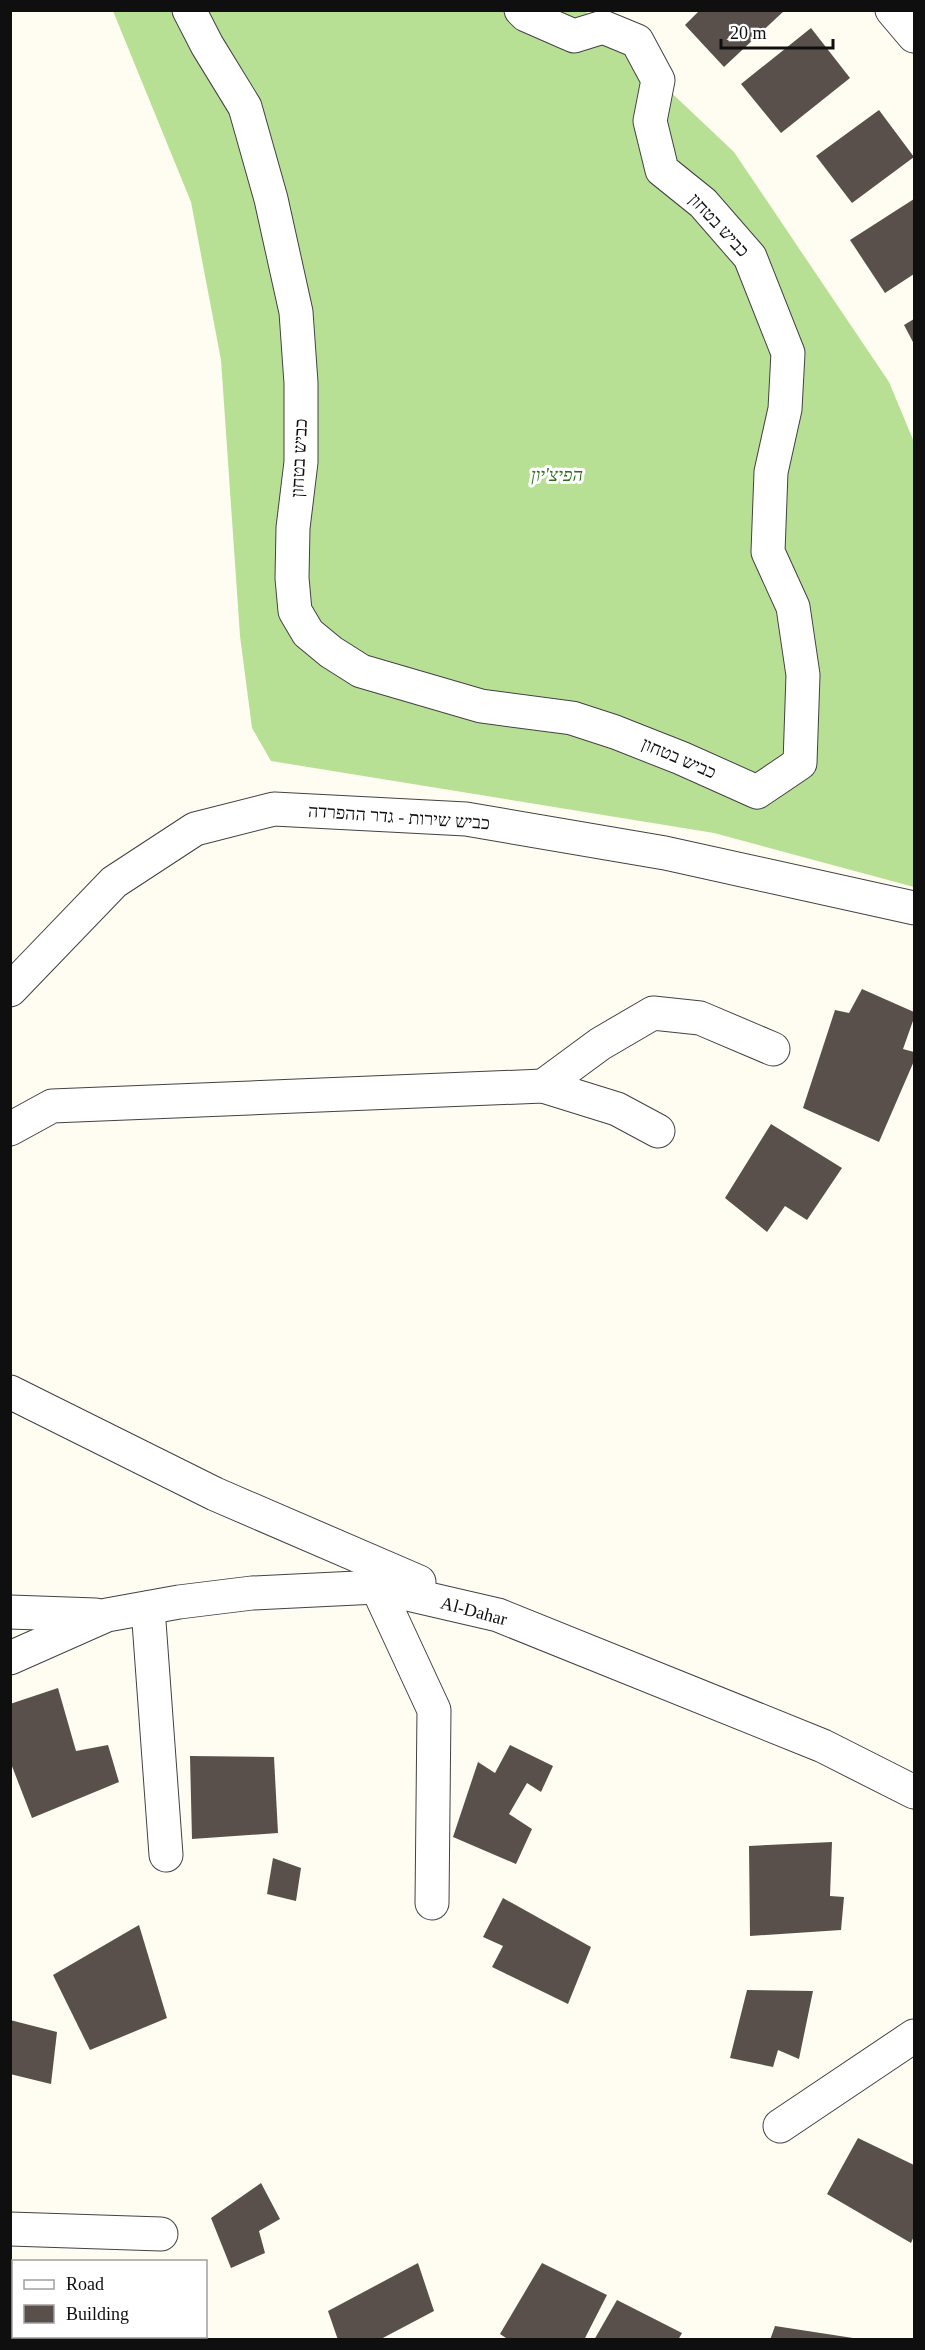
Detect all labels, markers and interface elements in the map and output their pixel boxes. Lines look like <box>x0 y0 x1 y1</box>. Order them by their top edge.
scale bar <box>721 12 834 50</box>
text: 20 m <box>730 23 767 43</box>
street label: כביש בטחון <box>685 189 753 261</box>
street label: כביש בטחון <box>287 418 311 498</box>
park label: הפיצ'יון <box>531 465 583 485</box>
street label: כביש בטחון <box>639 733 719 783</box>
street label: כביש שירות - גדר ההפרדה <box>307 801 491 833</box>
street label: Al-Dahar <box>439 1593 509 1629</box>
legend <box>12 2260 207 2338</box>
text: Road <box>66 2274 104 2294</box>
text: Building <box>66 2304 129 2324</box>

